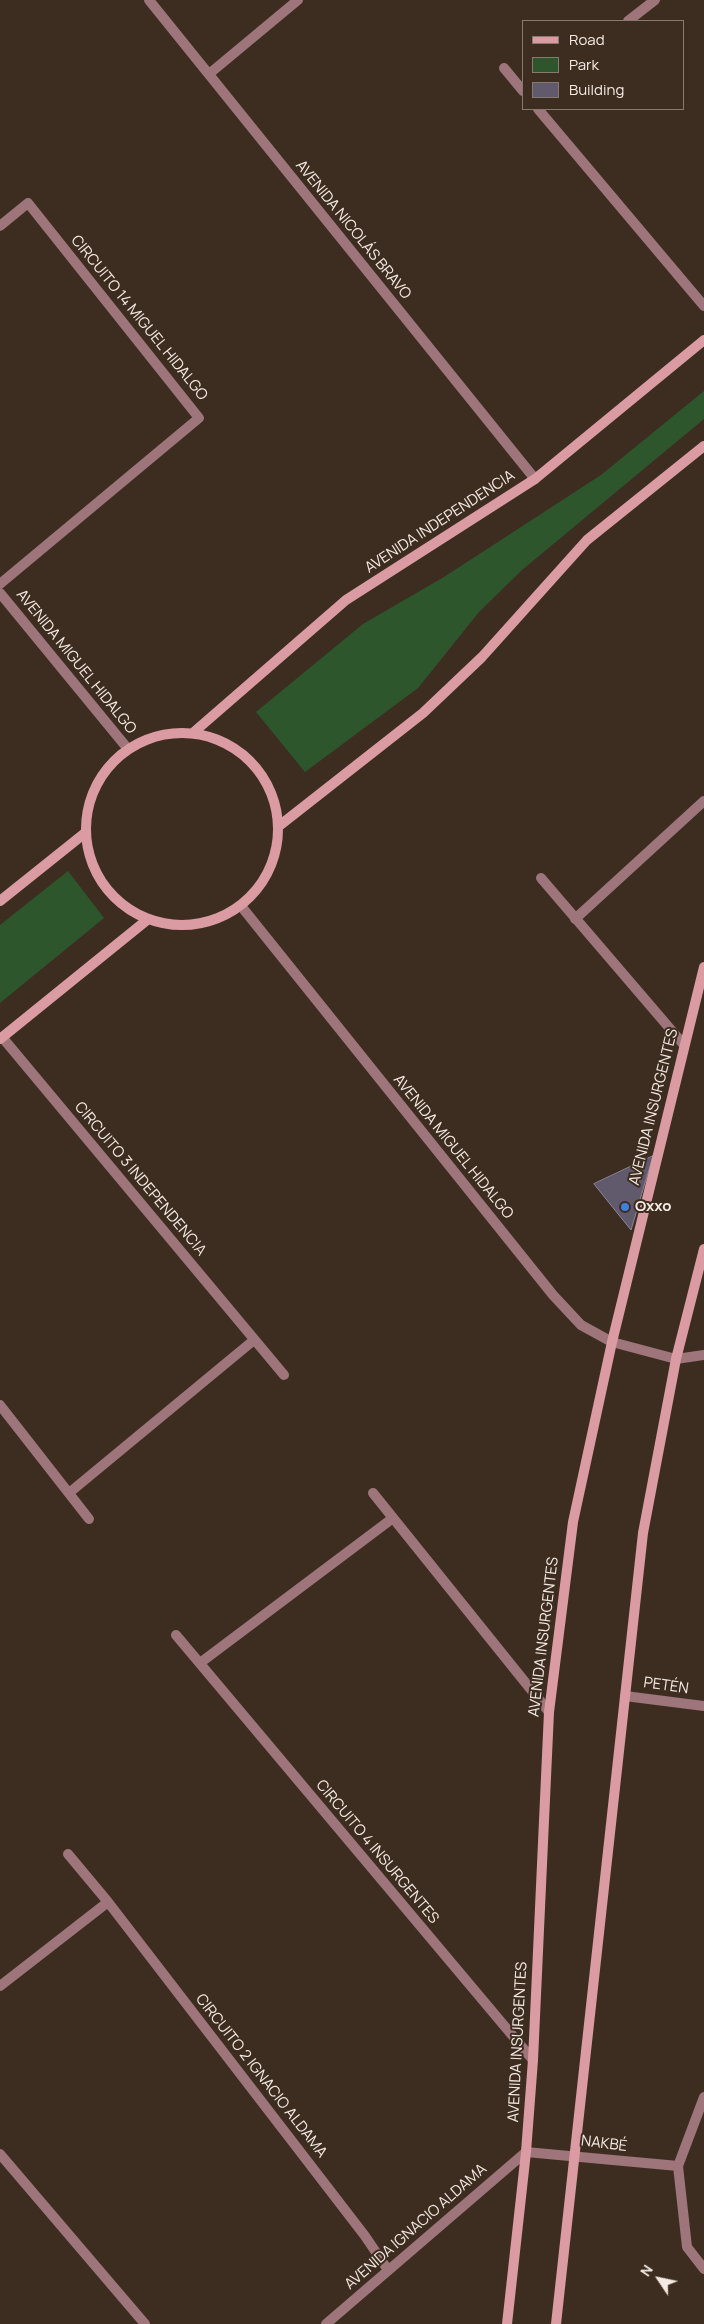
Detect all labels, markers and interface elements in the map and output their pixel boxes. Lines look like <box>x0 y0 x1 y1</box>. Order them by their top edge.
legend <box>522 20 684 110</box>
text: Road <box>569 29 605 50</box>
text: Park <box>569 54 599 75</box>
text: Building <box>569 79 624 100</box>
street label: AVENIDA NICOLÁS BRAVO <box>291 157 415 303</box>
street label: CIRCUITO 14 MIGUEL HIDALGO <box>67 232 211 404</box>
street label: AVENIDA INDEPENDENCIA <box>362 467 518 577</box>
street label: AVENIDA MIGUEL HIDALGO <box>12 586 140 738</box>
street label: AVENIDA INSURGENTES <box>626 1027 682 1187</box>
street label: AVENIDA MIGUEL HIDALGO <box>389 1071 517 1223</box>
street label: CIRCUITO 3 INDEPENDENCIA <box>70 1098 210 1260</box>
place label: Oxxo <box>635 1198 672 1216</box>
marker: Oxxo <box>619 1201 631 1213</box>
street label: AVENIDA INSURGENTES <box>525 1556 563 1718</box>
street label: PETÉN <box>642 1674 690 1698</box>
street label: CIRCUITO 4 INSURGENTES <box>312 1777 442 1927</box>
street label: AVENIDA INSURGENTES <box>505 1961 531 2123</box>
street label: CIRCUITO 2 IGNACIO ALDAMA <box>191 1991 331 2161</box>
street label: NAKBÉ <box>580 2132 628 2156</box>
street label: AVENIDA IGNACIO ALDAMA <box>341 2160 491 2294</box>
north arrow <box>634 2254 684 2304</box>
text: N <box>635 2261 657 2280</box>

